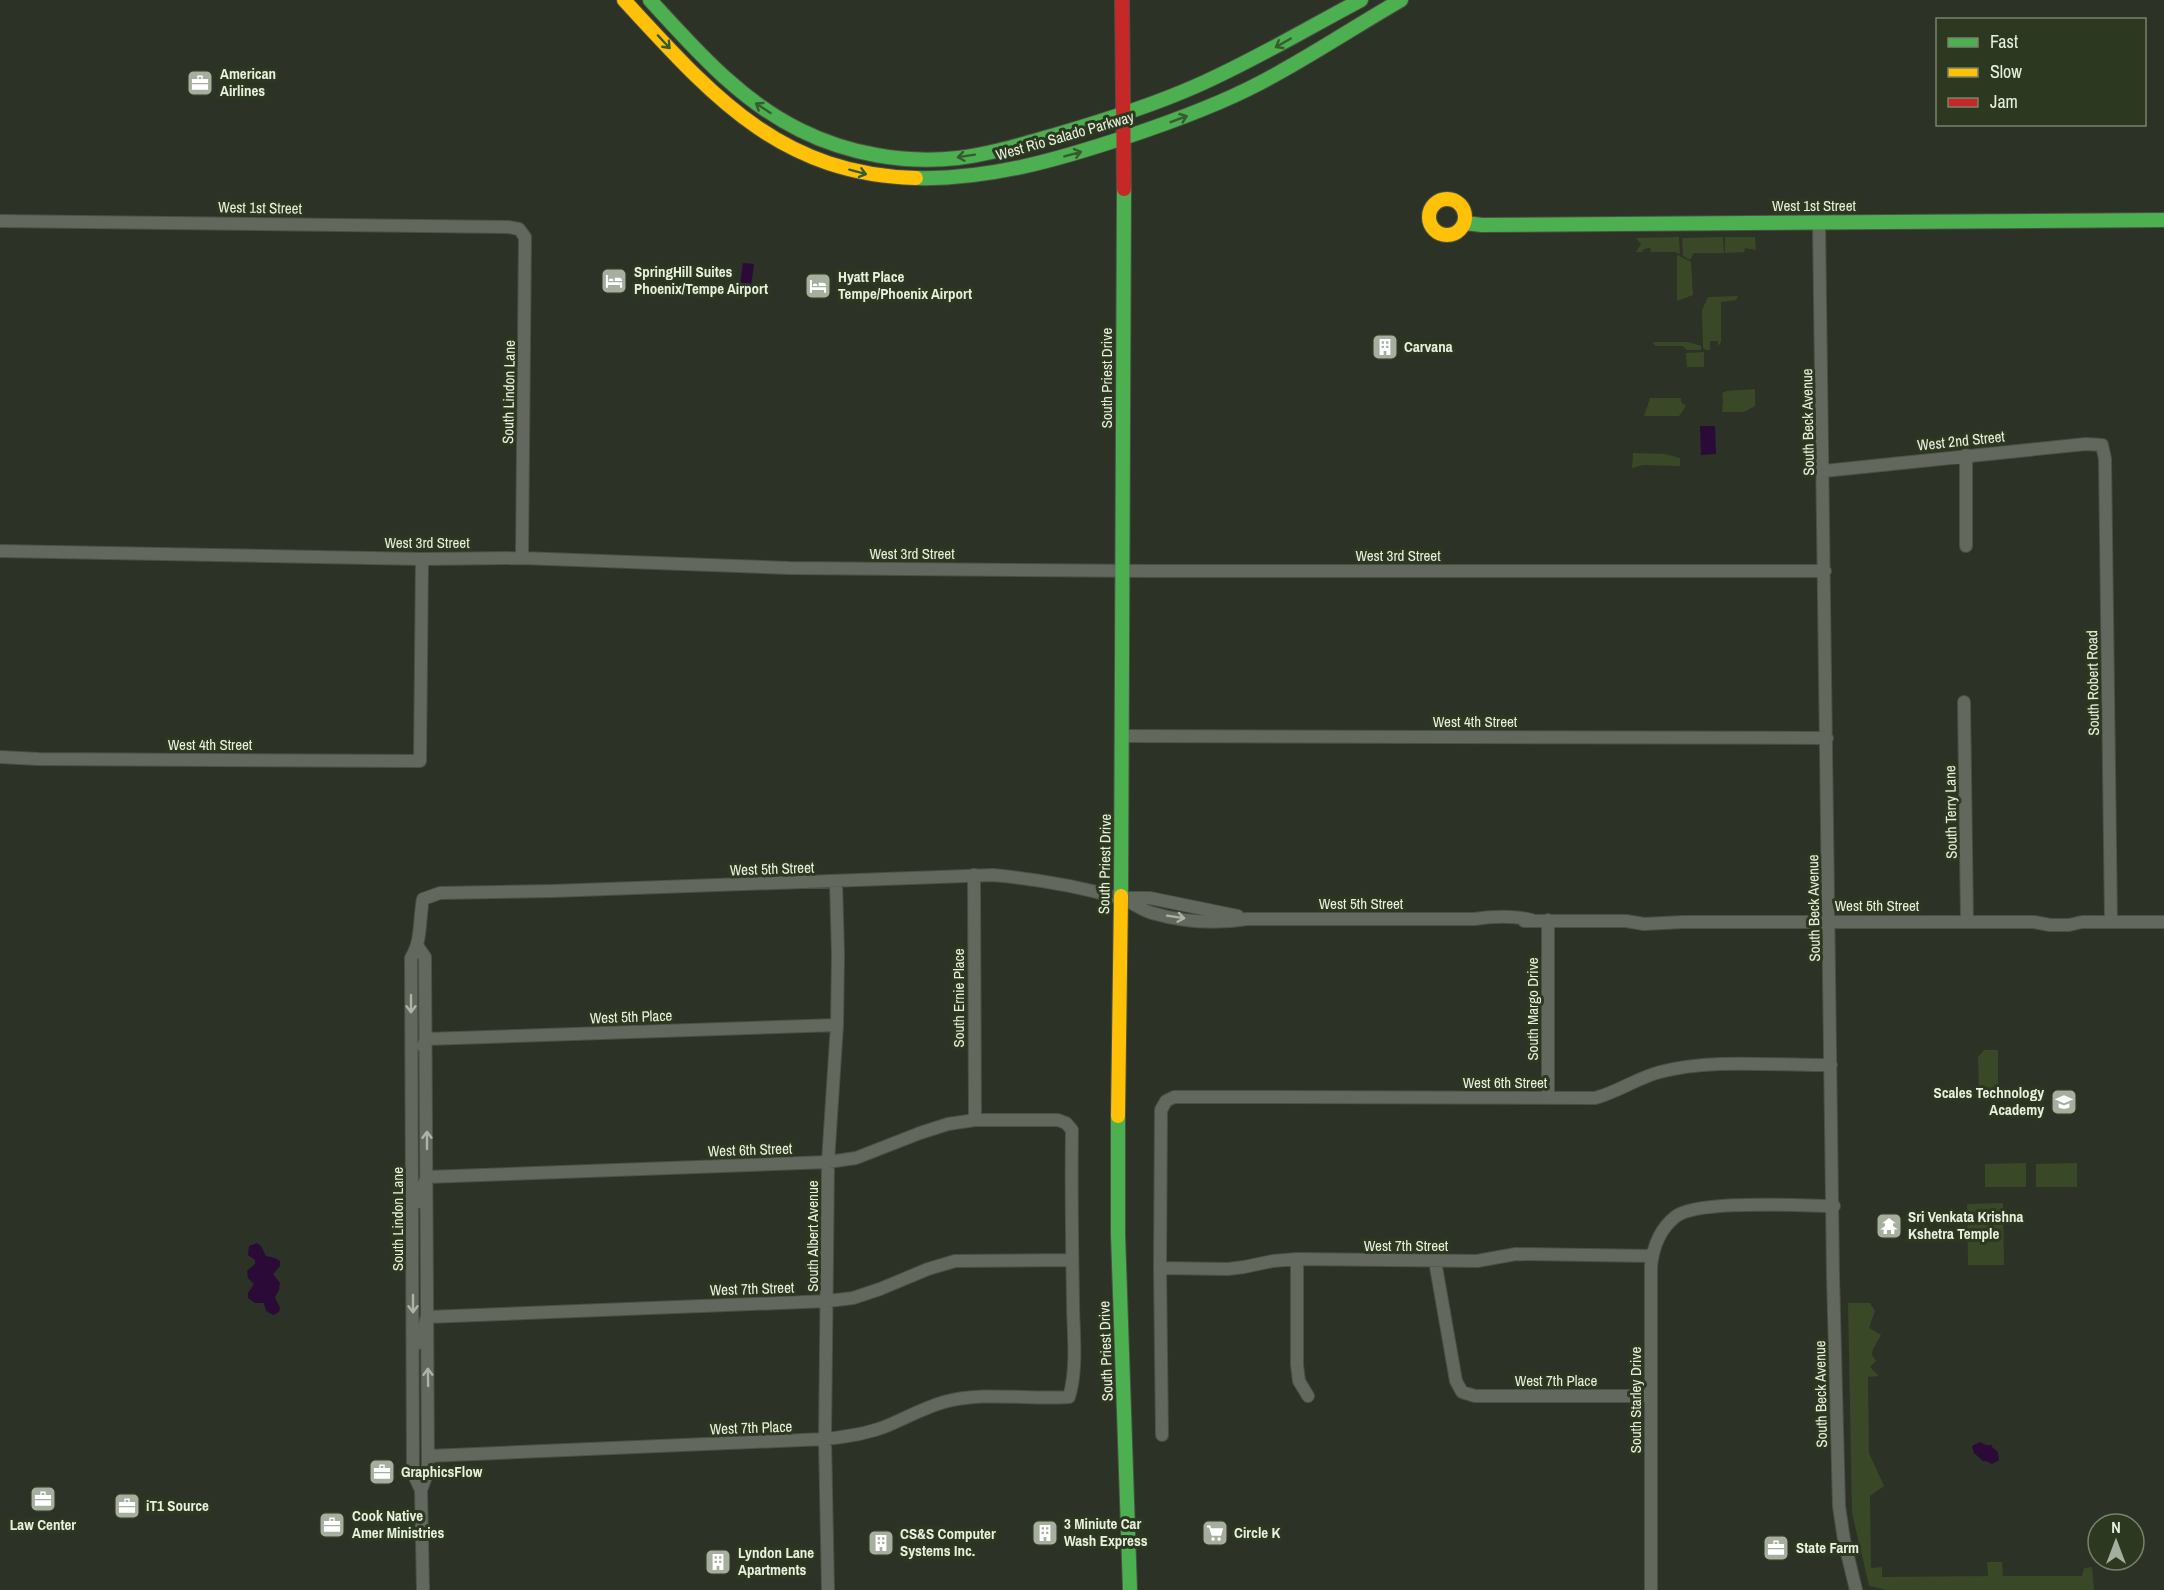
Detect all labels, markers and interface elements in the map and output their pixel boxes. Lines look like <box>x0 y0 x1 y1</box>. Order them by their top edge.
legend <box>1936 18 2146 126</box>
text: Fast <box>1990 29 2018 54</box>
one-way arrow <box>657 35 671 50</box>
one-way arrow <box>1275 38 1292 50</box>
text: Slow <box>1990 59 2022 84</box>
place label: American Airlines <box>220 63 276 101</box>
office icon: American Airlines <box>185 68 215 98</box>
text: Jam <box>1990 89 2018 114</box>
one-way arrow <box>754 102 771 115</box>
street label: West Rio Salado Parkway <box>993 106 1137 165</box>
one-way arrow <box>1169 112 1188 123</box>
one-way arrow <box>1063 148 1082 159</box>
one-way arrow <box>957 151 977 162</box>
one-way arrow <box>848 166 867 178</box>
street label: West 1st Street <box>1772 195 1857 216</box>
street label: West 1st Street <box>218 196 303 219</box>
place label: SpringHill Suites Phoenix/Tempe Airport <box>634 261 768 299</box>
hotel icon: SpringHill Suites Phoenix/Tempe Airport <box>599 266 629 296</box>
place label: Hyatt Place Tempe/Phoenix Airport <box>838 266 972 304</box>
hotel icon: Hyatt Place Tempe/Phoenix Airport <box>803 271 833 301</box>
street label: South Priest Drive <box>1096 328 1117 428</box>
building icon: Carvana <box>1370 332 1400 362</box>
place label: Carvana <box>1404 336 1453 357</box>
street label: South Lindon Lane <box>497 340 520 444</box>
street label: South Beck Avenue <box>1796 368 1819 476</box>
street label: West 2nd Street <box>1916 425 2006 456</box>
street label: West 3rd Street <box>384 532 470 553</box>
street label: West 3rd Street <box>869 543 955 564</box>
street label: West 3rd Street <box>1355 545 1441 566</box>
street label: South Robert Road <box>2081 630 2104 736</box>
street label: West 4th Street <box>1433 711 1518 732</box>
street label: West 4th Street <box>168 734 253 755</box>
street label: South Terry Lane <box>1939 765 1962 859</box>
street label: South Priest Drive <box>1093 813 1116 914</box>
street label: South Beck Avenue <box>1802 854 1825 962</box>
street label: West 5th Street <box>729 857 815 880</box>
street label: West 5th Street <box>1319 893 1404 914</box>
street label: West 5th Street <box>1835 895 1920 916</box>
one-way arrow <box>1165 912 1185 923</box>
street label: South Ernie Place <box>948 948 969 1048</box>
street label: South Margo Drive <box>1522 957 1543 1061</box>
one-way arrow <box>405 993 417 1013</box>
street label: West 5th Place <box>589 1005 673 1028</box>
street label: West 6th Street <box>1463 1072 1548 1093</box>
place label: Scales Technology Academy <box>1933 1082 2044 1120</box>
school or university icon: Scales Technology Academy <box>2049 1087 2079 1117</box>
one-way arrow <box>421 1130 433 1150</box>
street label: West 6th Street <box>707 1138 793 1161</box>
street label: South Lindon Lane <box>387 1167 408 1271</box>
street label: South Albert Avenue <box>802 1180 823 1292</box>
place label: Sri Venkata Krishna Kshetra Temple <box>1908 1206 2023 1244</box>
temple icon: Sri Venkata Krishna Kshetra Temple <box>1874 1211 1904 1241</box>
street label: West 7th Street <box>1364 1235 1449 1256</box>
street label: West 7th Street <box>709 1277 795 1300</box>
one-way arrow <box>407 1293 419 1313</box>
street label: South Priest Drive <box>1093 1300 1118 1402</box>
street label: South Beck Avenue <box>1809 1340 1832 1448</box>
street label: South Starley Drive <box>1625 1347 1646 1453</box>
one-way arrow <box>423 1367 434 1387</box>
street label: West 7th Place <box>1515 1370 1597 1391</box>
street label: West 7th Place <box>709 1416 793 1439</box>
office icon: GraphicsFlow <box>367 1457 397 1487</box>
place label: GraphicsFlow <box>401 1461 483 1482</box>
office icon: Law Center <box>28 1484 58 1514</box>
office icon: iT1 Source <box>112 1491 142 1521</box>
place label: iT1 Source <box>146 1495 209 1516</box>
place label: Cook Native Amer Ministries <box>352 1505 444 1543</box>
office icon: Cook Native Amer Ministries <box>317 1510 347 1540</box>
north arrow <box>2086 1512 2146 1572</box>
place label: 3 Miniute Car Wash Express <box>1064 1513 1148 1551</box>
place label: Law Center <box>10 1514 76 1535</box>
text: N <box>2111 1516 2121 1538</box>
building icon: 3 Miniute Car Wash Express <box>1030 1518 1060 1548</box>
supermarket icon: Circle K <box>1200 1518 1230 1548</box>
place label: Circle K <box>1234 1522 1281 1543</box>
place label: CS&S Computer Systems Inc. <box>900 1523 996 1561</box>
building icon: CS&S Computer Systems Inc. <box>866 1528 896 1558</box>
office icon: State Farm <box>1761 1533 1791 1563</box>
place label: State Farm <box>1796 1537 1859 1558</box>
place label: Lyndon Lane Apartments <box>738 1542 814 1580</box>
building icon: Lyndon Lane Apartments <box>703 1547 733 1577</box>

